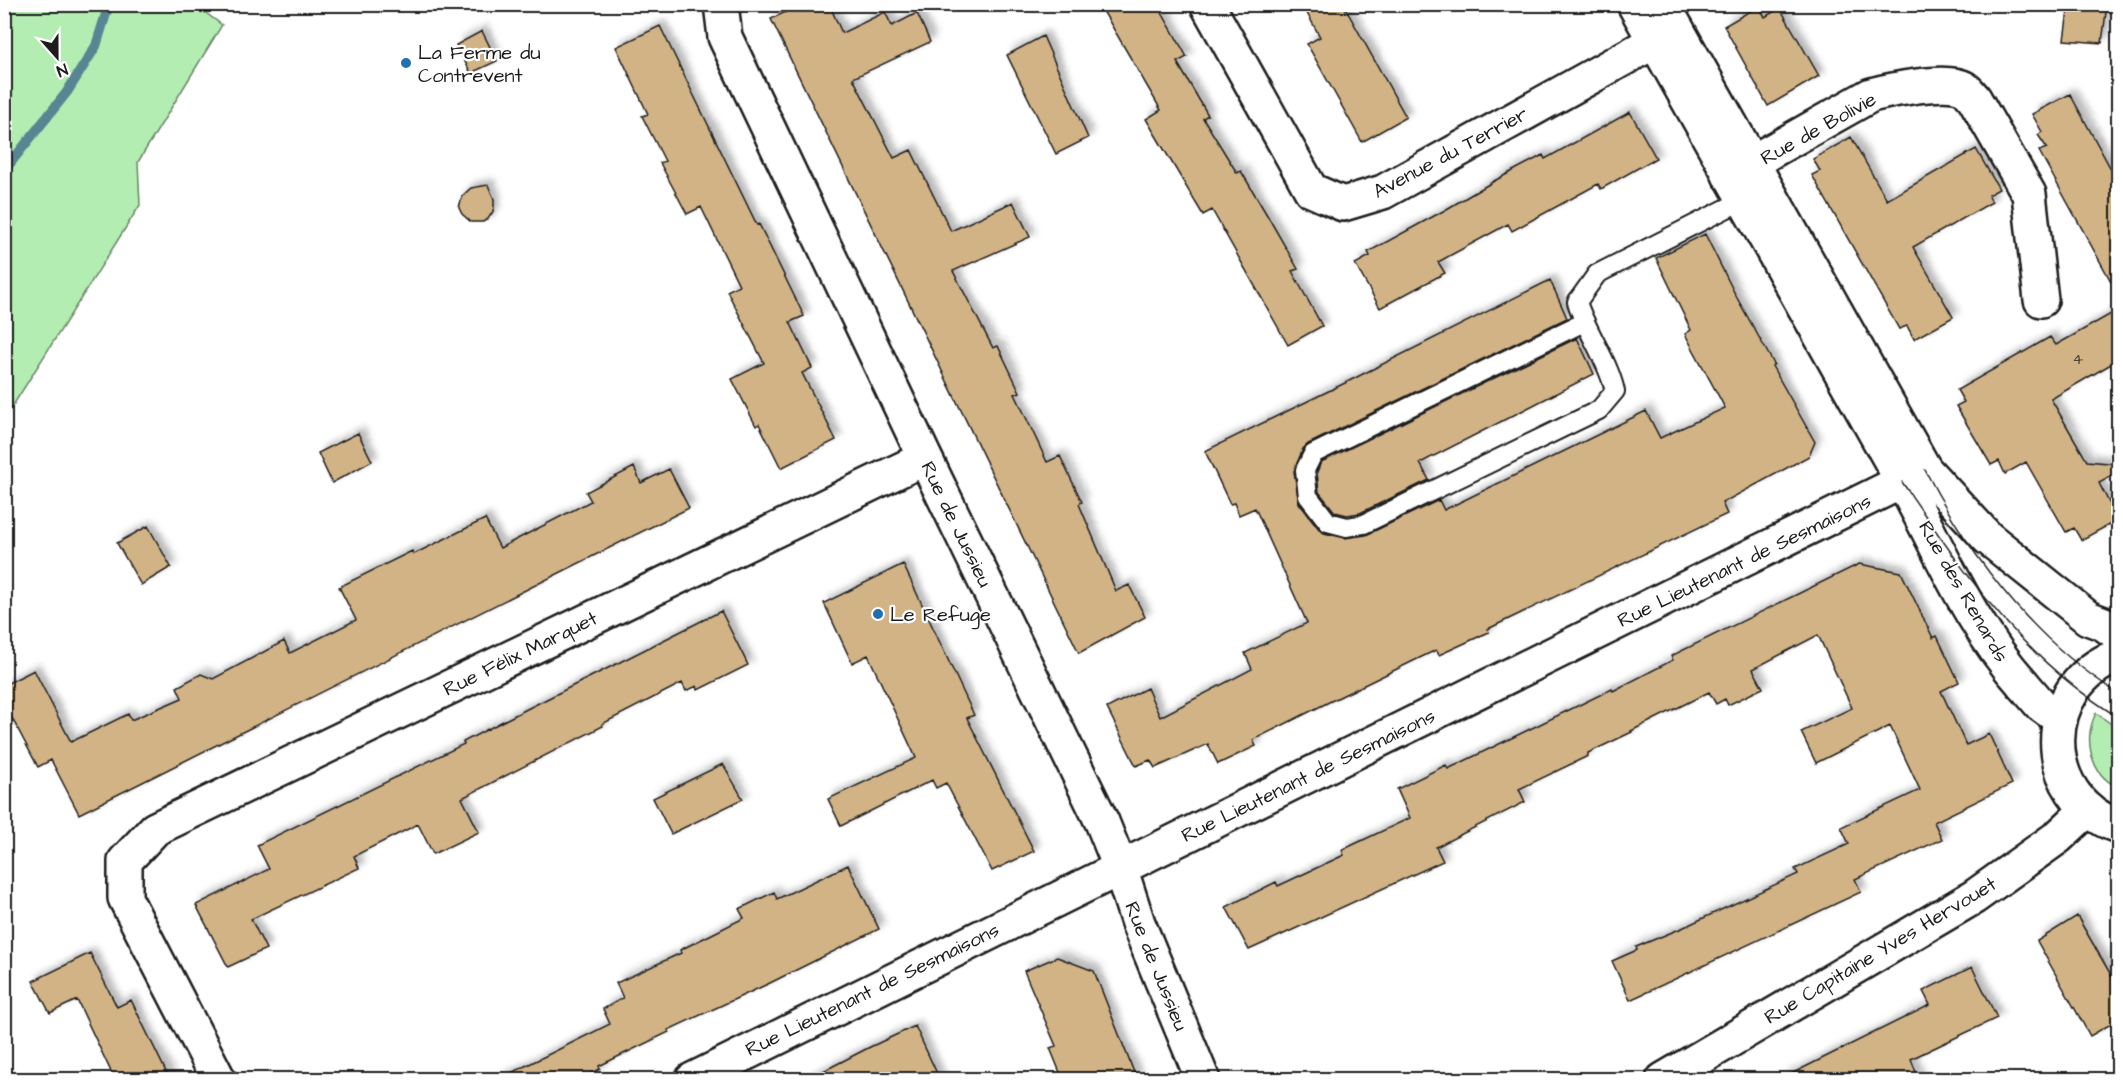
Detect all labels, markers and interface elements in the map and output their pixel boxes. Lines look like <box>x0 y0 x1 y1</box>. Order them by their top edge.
north arrow <box>27 27 87 87</box>
place label: La Ferme du Contrevent <box>418 39 541 90</box>
marker: La Ferme du Contrevent <box>399 56 413 70</box>
text: N <box>53 58 71 82</box>
street label: Rue de Bolivie <box>1756 85 1881 172</box>
street label: Avenue du Terrier <box>1368 100 1533 206</box>
house number: 4 <box>2073 348 2084 370</box>
street label: Rue de Jussieu <box>913 457 999 592</box>
street label: Rue Lieutenant de Sesmaisons <box>1613 487 1876 635</box>
street label: Rue des Renards <box>1911 516 2015 667</box>
place label: Le Refuge <box>890 601 991 630</box>
street label: Rue Félix Marquet <box>439 604 602 703</box>
marker: Le Refuge <box>871 607 885 621</box>
street label: Rue Lieutenant de Sesmaisons <box>1177 702 1440 850</box>
street label: Rue Capitaine Yves Hervouet <box>1759 870 2002 1031</box>
street label: Rue de Jussieu <box>1117 898 1195 1035</box>
street label: Rue Lieutenant de Sesmaisons <box>741 916 1004 1064</box>

